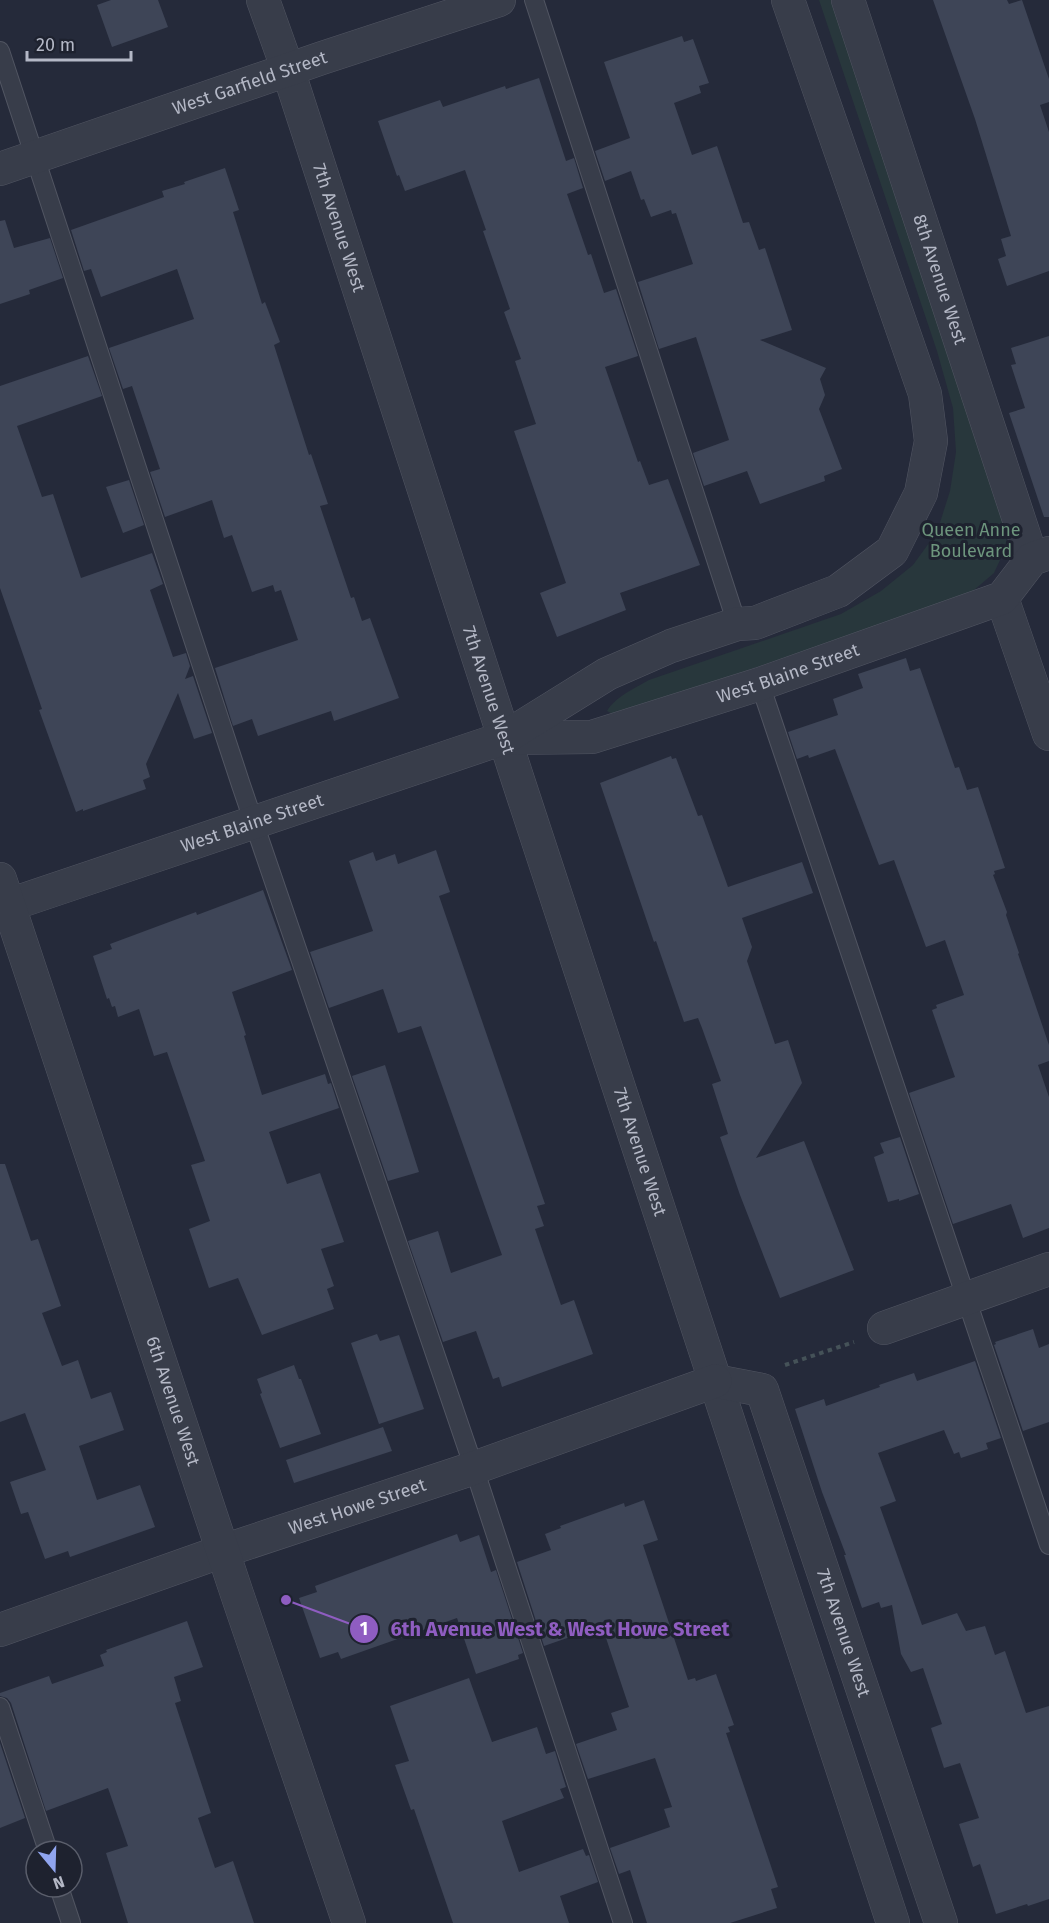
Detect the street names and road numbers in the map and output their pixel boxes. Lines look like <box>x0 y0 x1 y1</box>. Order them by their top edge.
street label: West Garfield Street <box>169 46 330 120</box>
street label: 7th Avenue West <box>308 161 370 295</box>
street label: 8th Avenue West <box>908 211 972 348</box>
street label: 7th Avenue West <box>458 623 520 757</box>
street label: West Blaine Street <box>714 638 863 708</box>
street label: West Blaine Street <box>178 789 327 857</box>
street label: 7th Avenue West <box>609 1085 671 1219</box>
street label: 6th Avenue West <box>141 1333 205 1469</box>
street label: West Howe Street <box>286 1473 429 1540</box>
street label: 7th Avenue West <box>812 1566 875 1700</box>

